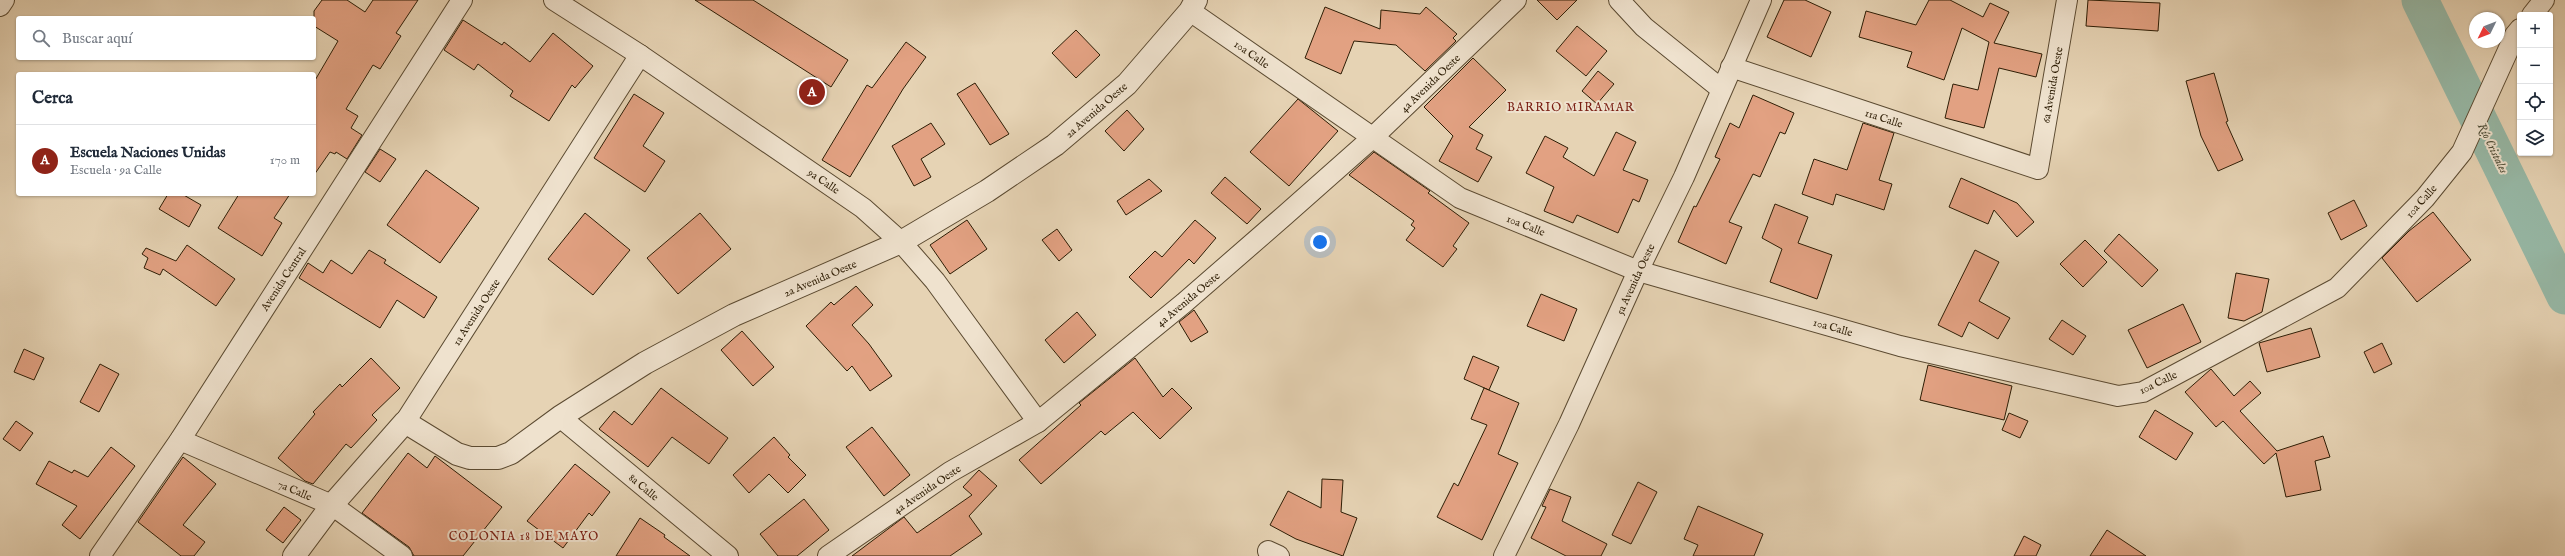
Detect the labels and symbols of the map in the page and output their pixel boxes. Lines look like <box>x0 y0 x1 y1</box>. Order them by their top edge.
north arrow <box>2469 12 2505 48</box>
street label: 10a Calle <box>1231 38 1272 72</box>
street label: 6a Avenida Oeste <box>2039 46 2067 125</box>
street label: 4a Avenida Oeste <box>1398 52 1464 116</box>
pin: A <box>799 77 825 107</box>
street label: 2a Avenida Oeste <box>1063 80 1131 142</box>
district label: BARRIO MIRAMAR <box>1507 100 1635 115</box>
street label: 11a Calle <box>1863 106 1904 132</box>
water label: Río Cristales <box>2474 121 2511 176</box>
street label: 9a Calle <box>804 166 842 198</box>
street label: 10a Calle <box>2403 182 2440 221</box>
street label: 10a Calle <box>1504 212 1547 240</box>
your location <box>1310 232 1330 252</box>
street label: 5a Avenida Oeste <box>1613 242 1658 317</box>
street label: Avenida Central <box>257 245 310 315</box>
street label: 2a Avenida Oeste <box>782 257 859 301</box>
street label: 4a Avenida Oeste <box>1154 269 1223 330</box>
street label: 1a Avenida Oeste <box>450 276 504 349</box>
street label: 10a Calle <box>1811 316 1854 340</box>
street label: 10a Calle <box>2137 368 2180 398</box>
street label: 4a Avenida Oeste <box>891 462 964 518</box>
street label: 8a Calle <box>625 471 661 504</box>
street label: 7a Calle <box>275 477 314 504</box>
district label: COLONIA 18 DE MAYO <box>449 529 599 544</box>

